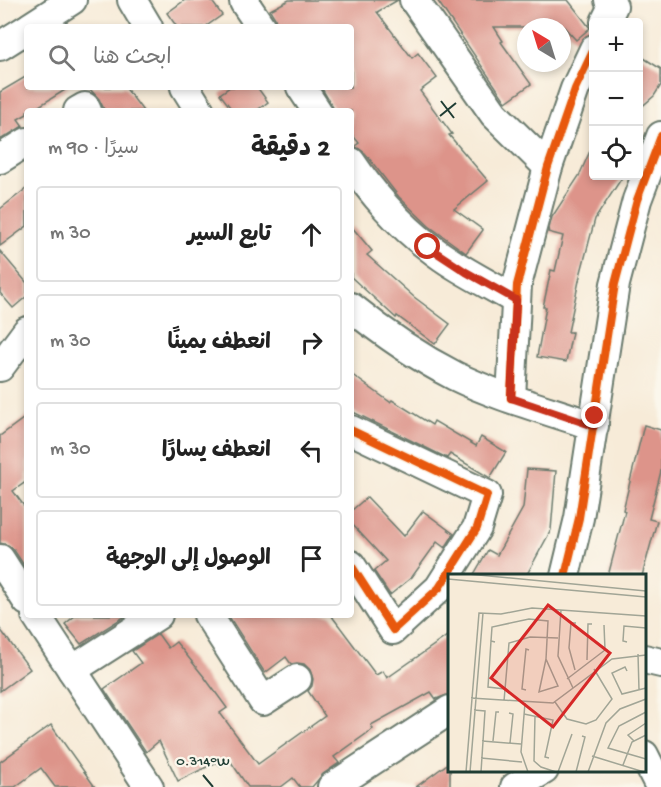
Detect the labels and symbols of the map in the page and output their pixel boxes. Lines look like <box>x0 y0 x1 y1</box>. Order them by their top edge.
north arrow <box>517 18 571 72</box>
route start <box>414 233 440 259</box>
route end <box>581 402 607 428</box>
inset map <box>448 574 646 772</box>
text: 0.314°W <box>176 753 230 771</box>

